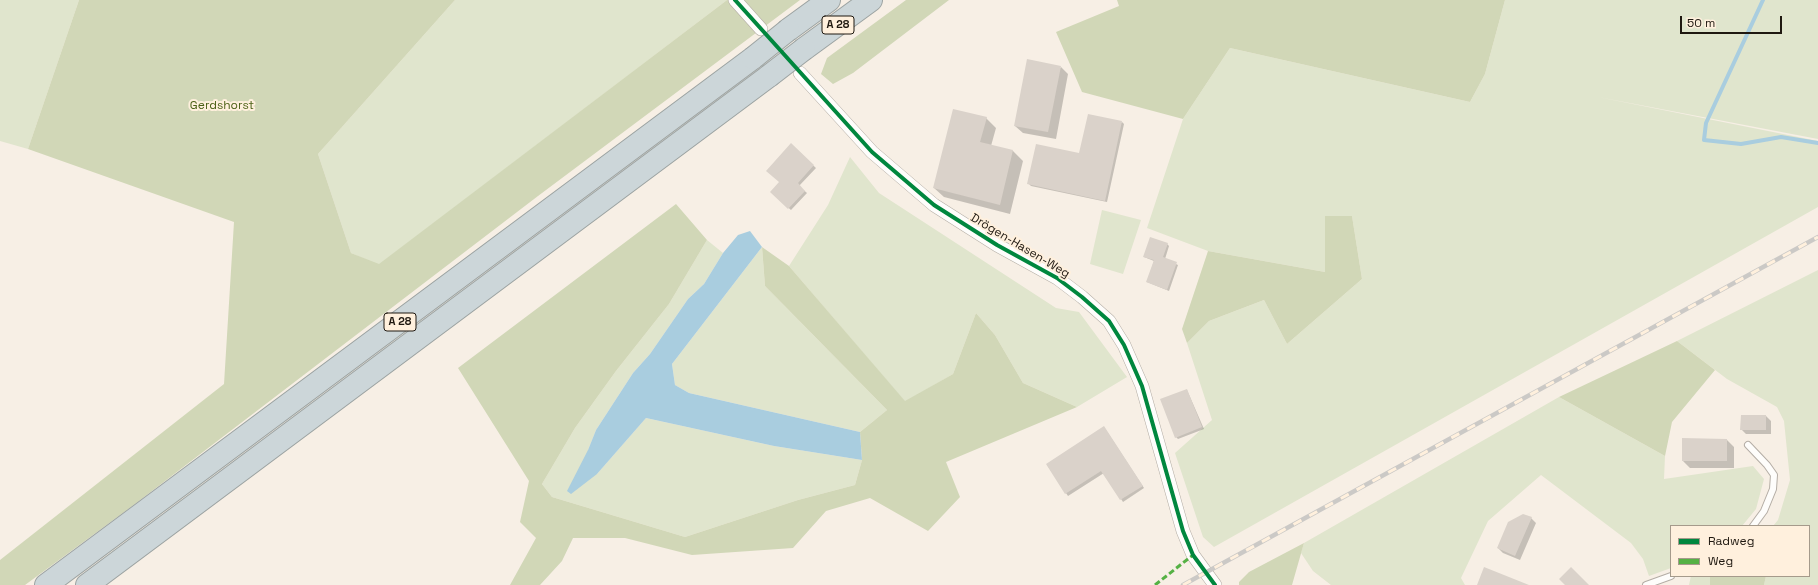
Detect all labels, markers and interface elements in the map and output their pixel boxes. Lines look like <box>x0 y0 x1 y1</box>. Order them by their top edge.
scale bar <box>1682 8 1784 34</box>
text: 50 m <box>1687 15 1715 31</box>
road number: A 28 <box>822 16 854 34</box>
park label: Gerdshorst <box>190 99 254 113</box>
street label: Drögen-Hasen-Weg <box>968 211 1072 281</box>
road number: A 28 <box>384 313 416 331</box>
legend <box>1670 525 1810 577</box>
text: Radweg <box>1708 533 1754 549</box>
text: Weg <box>1708 553 1733 569</box>

